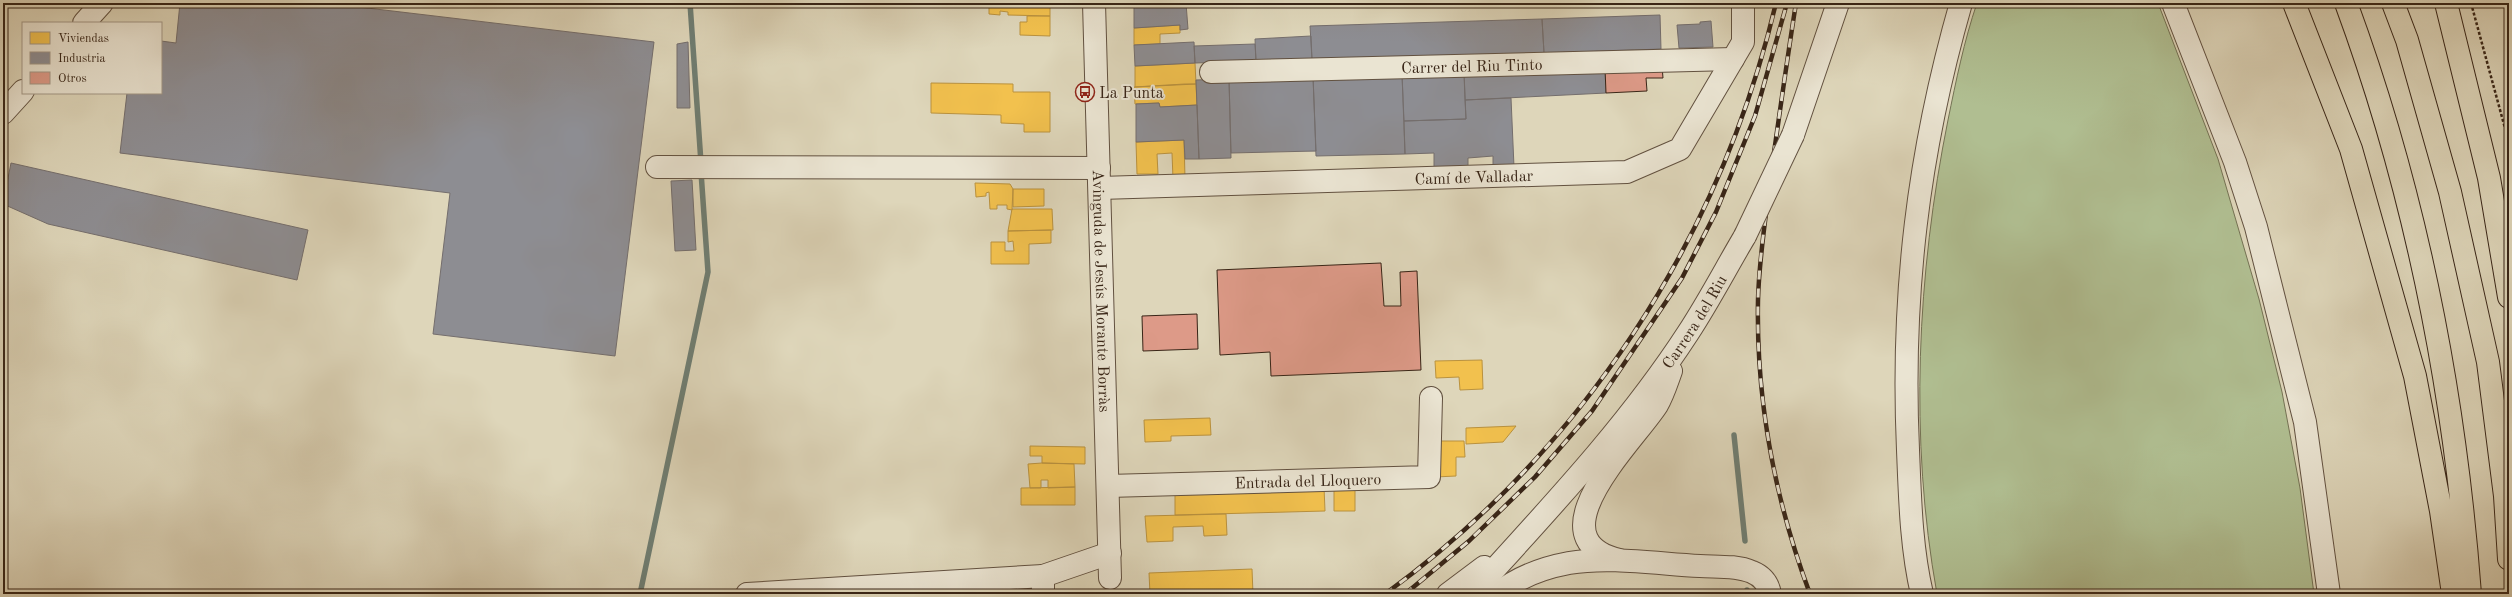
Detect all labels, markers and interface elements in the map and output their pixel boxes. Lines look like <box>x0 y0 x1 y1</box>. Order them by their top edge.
legend <box>22 22 162 94</box>
text: Viviendas <box>58 33 109 45</box>
text: Industria <box>58 53 105 65</box>
street label: Carrer del Riu Tinto <box>1401 58 1543 77</box>
text: Otros <box>58 73 87 85</box>
bus stop icon: La Punta <box>1074 81 1096 103</box>
place label: La Punta <box>1099 86 1164 102</box>
street label: Avinguda de Jesús Morante Borràs <box>1089 169 1111 413</box>
street label: Camí de Valladar <box>1414 169 1534 188</box>
street label: Carrera del Riu <box>1660 273 1731 372</box>
street label: Entrada del Lloquero <box>1235 472 1382 492</box>

